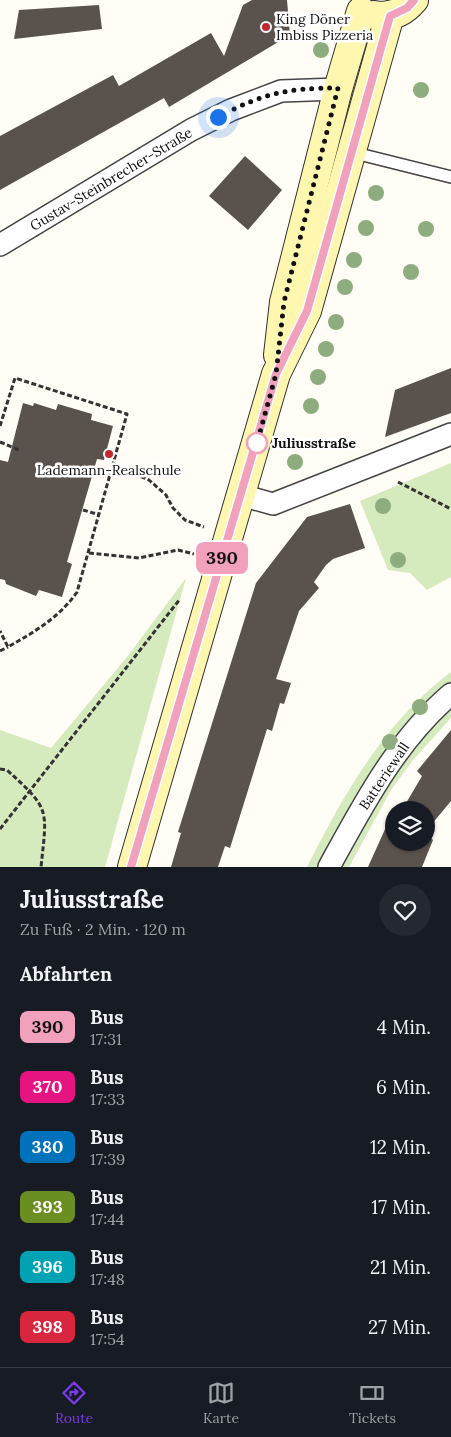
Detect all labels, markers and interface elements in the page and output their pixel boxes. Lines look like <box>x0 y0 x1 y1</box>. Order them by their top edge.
place label: King Döner Imbiss Pizzeria <box>276 10 373 44</box>
marker: King Döner Imbiss Pizzeria <box>260 21 272 33</box>
your location <box>206 105 231 130</box>
street label: Gustav-Steinbrecher-Straße <box>27 123 196 235</box>
marker: Juliusstraße <box>246 432 268 454</box>
place label: Juliusstraße <box>272 434 356 452</box>
marker: Lademann-Realschule <box>103 448 115 460</box>
place label: Lademann-Realschule <box>37 461 182 479</box>
line badge: 390 <box>193 542 251 574</box>
text: 390 <box>206 546 238 569</box>
street label: Batteriewall <box>355 739 413 813</box>
map controls <box>385 801 435 851</box>
button: layers <box>385 801 435 851</box>
text: Juliusstraße <box>20 884 164 915</box>
button: heart <box>379 884 431 936</box>
text: Zu Fuß · 2 Min. · 120 m <box>20 919 186 939</box>
text: Abfahrten <box>20 962 112 986</box>
text: Bus <box>90 1005 123 1029</box>
text: 390 <box>32 1015 63 1038</box>
text: 4 Min. <box>377 1015 431 1039</box>
text: 17:31 <box>90 1029 122 1049</box>
text: Bus <box>90 1065 123 1089</box>
text: 370 <box>33 1075 62 1098</box>
text: 6 Min. <box>376 1075 431 1099</box>
text: 17:33 <box>90 1089 125 1109</box>
text: Bus <box>90 1125 123 1149</box>
text: 380 <box>32 1135 63 1158</box>
text: 12 Min. <box>370 1135 431 1159</box>
text: 17:39 <box>90 1149 125 1169</box>
text: Bus <box>90 1185 123 1209</box>
text: 393 <box>32 1195 63 1218</box>
text: 17 Min. <box>371 1195 431 1219</box>
text: 17:44 <box>90 1209 125 1229</box>
text: Bus <box>90 1245 123 1269</box>
text: 396 <box>32 1255 63 1278</box>
text: 21 Min. <box>370 1255 431 1279</box>
text: 17:48 <box>90 1269 125 1289</box>
text: Bus <box>90 1305 123 1329</box>
text: 398 <box>32 1315 63 1338</box>
text: 27 Min. <box>368 1315 431 1339</box>
text: 17:54 <box>90 1329 125 1349</box>
tab: Route <box>55 1379 93 1427</box>
tab: Karte <box>203 1379 239 1427</box>
tab: Tickets <box>349 1379 396 1427</box>

